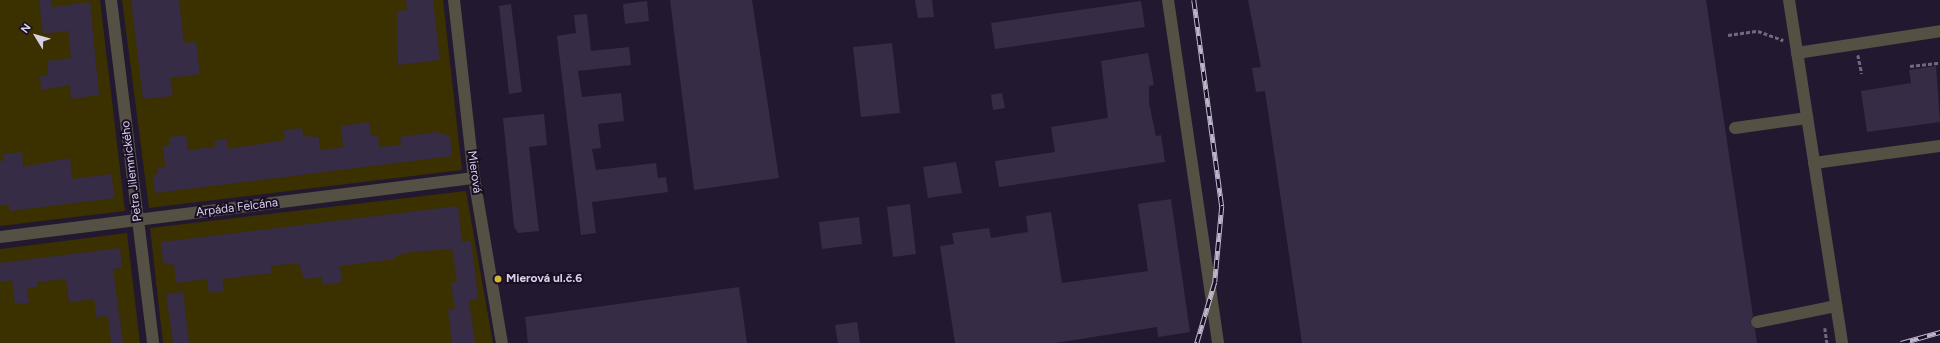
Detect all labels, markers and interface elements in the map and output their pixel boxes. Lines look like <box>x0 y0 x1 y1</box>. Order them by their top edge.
north arrow <box>16 16 56 56</box>
text: N <box>18 21 34 36</box>
street label: Petra Jilemnického <box>119 120 145 222</box>
street label: Mierová <box>464 150 484 194</box>
street label: Arpáda Felcána <box>195 196 279 220</box>
place label: Mierová ul.č.6 <box>506 272 582 286</box>
marker: Mierová ul.č.6 <box>493 274 503 284</box>

